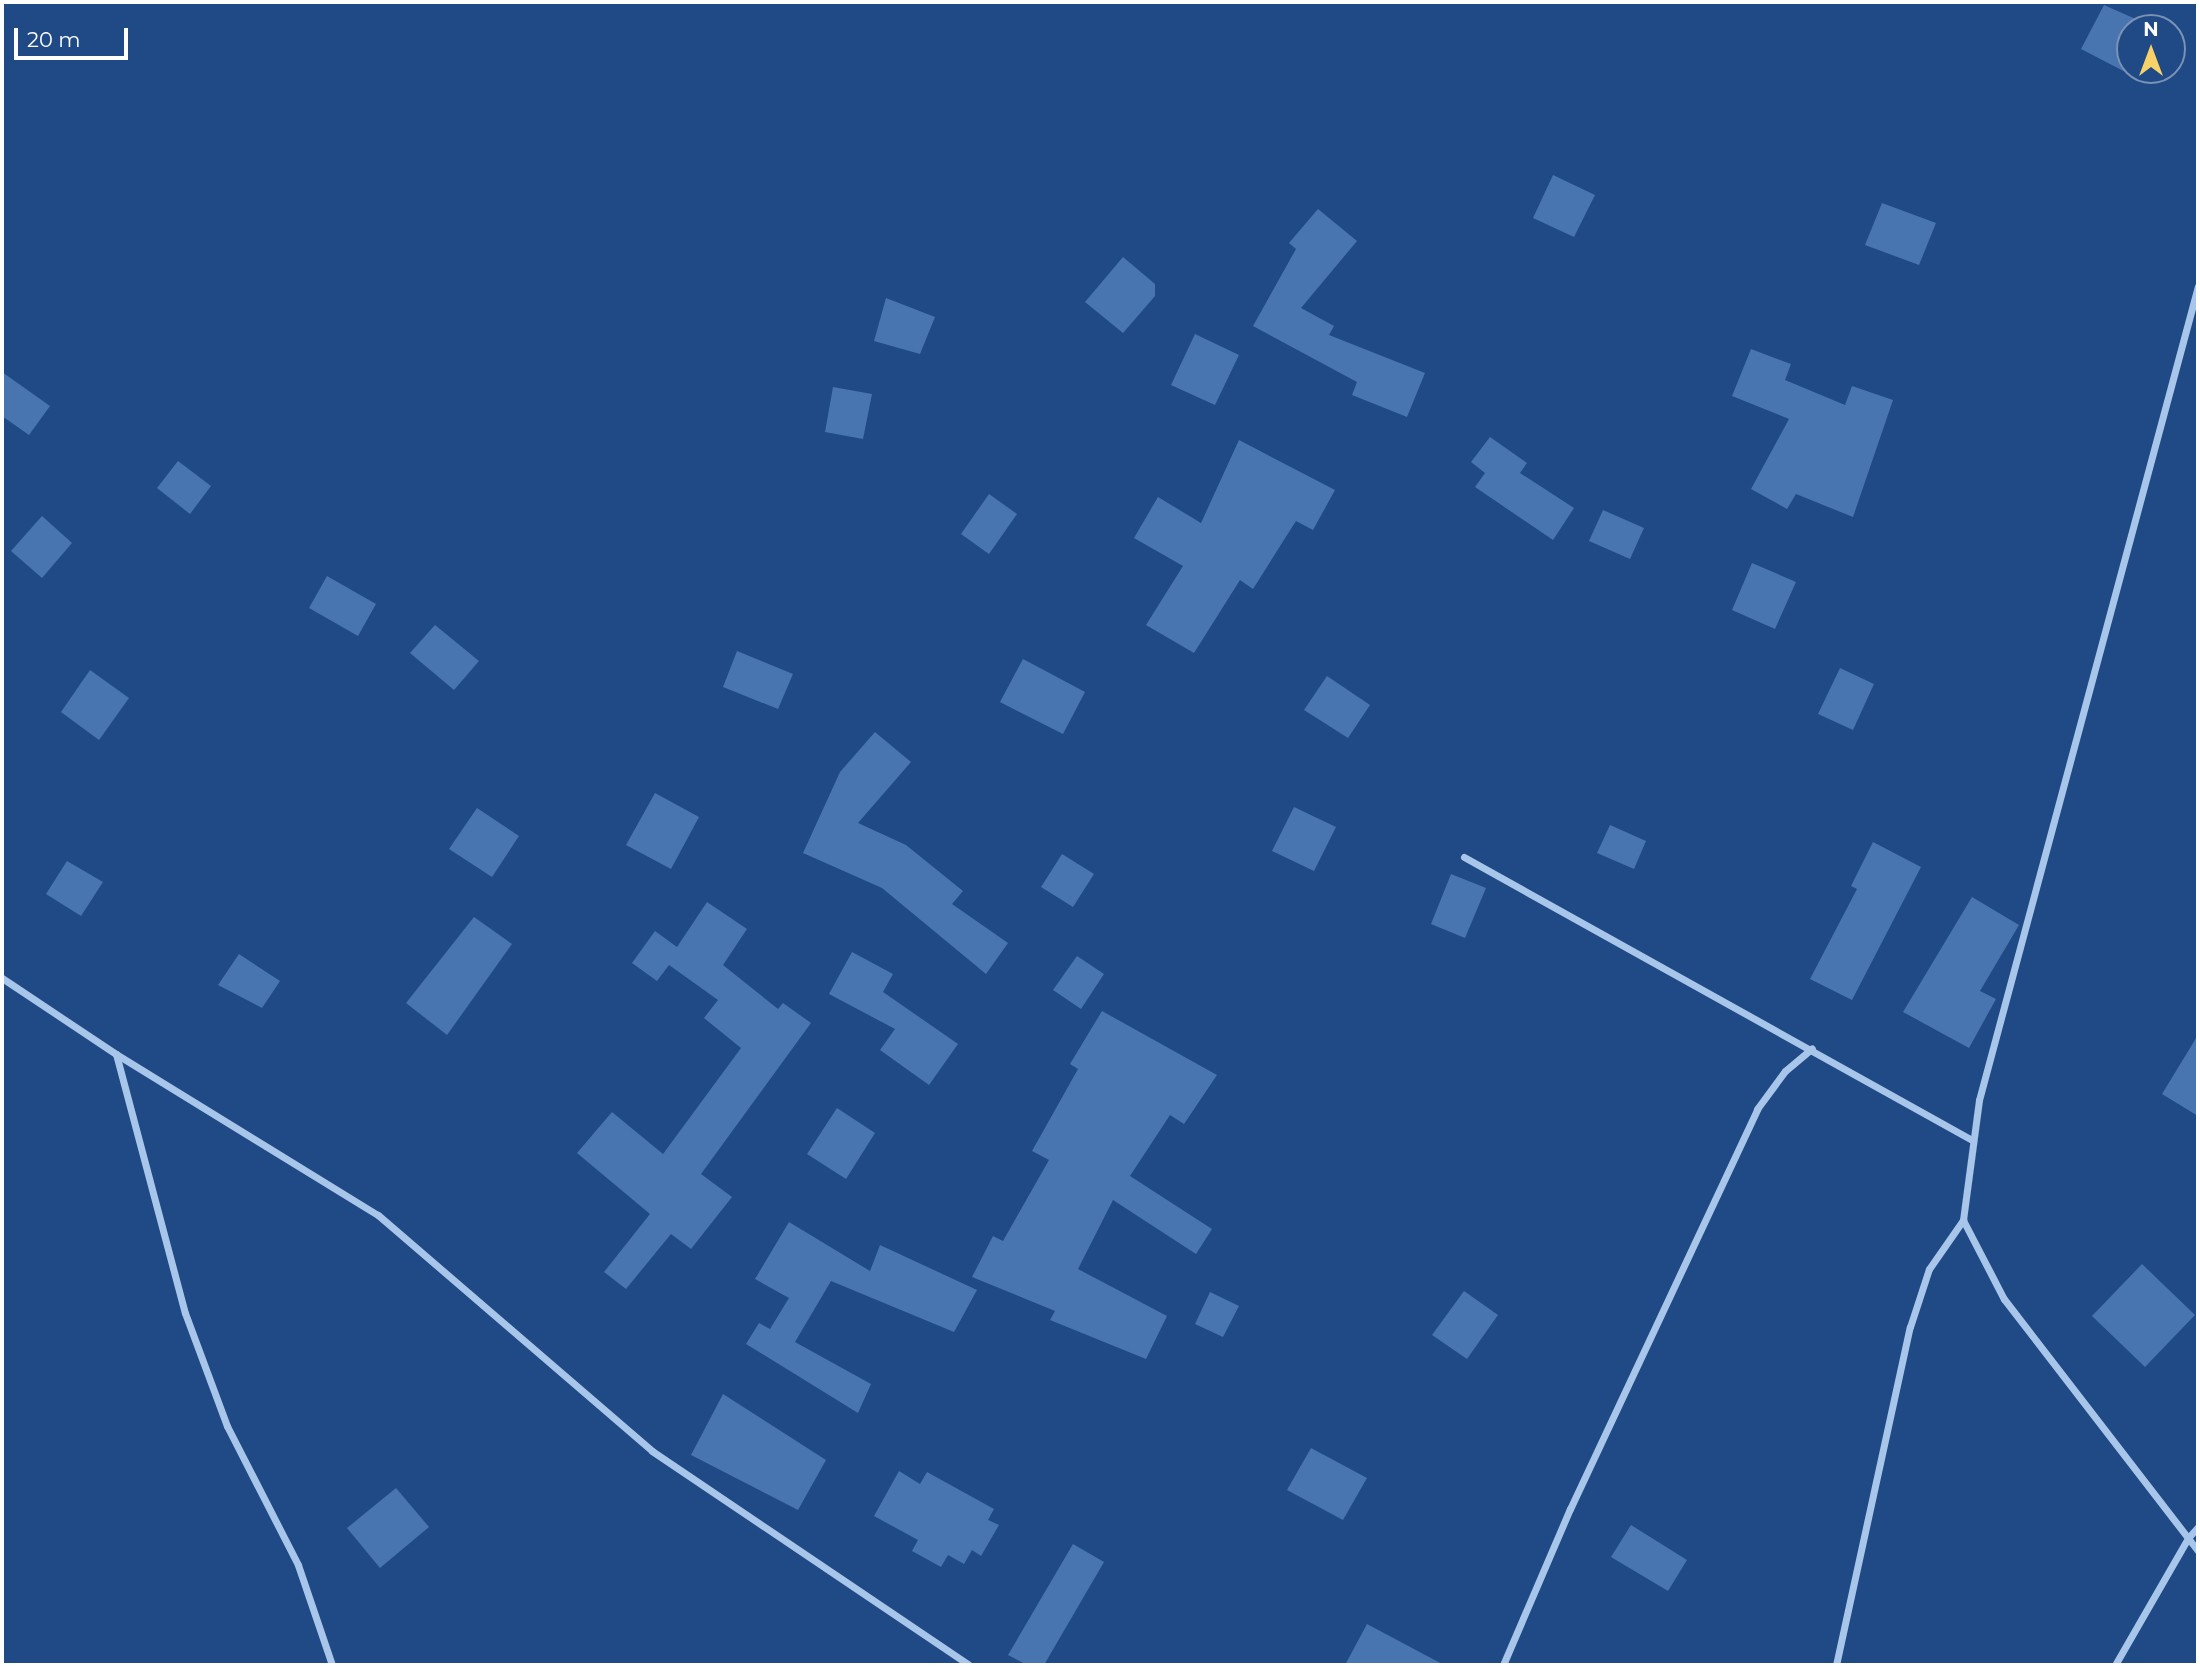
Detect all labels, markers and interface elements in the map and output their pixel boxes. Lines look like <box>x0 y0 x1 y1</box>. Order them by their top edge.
scale bar <box>18 14 131 58</box>
north arrow <box>2116 14 2186 84</box>
text: N <box>2143 18 2159 41</box>
text: 20 m <box>27 27 81 52</box>

